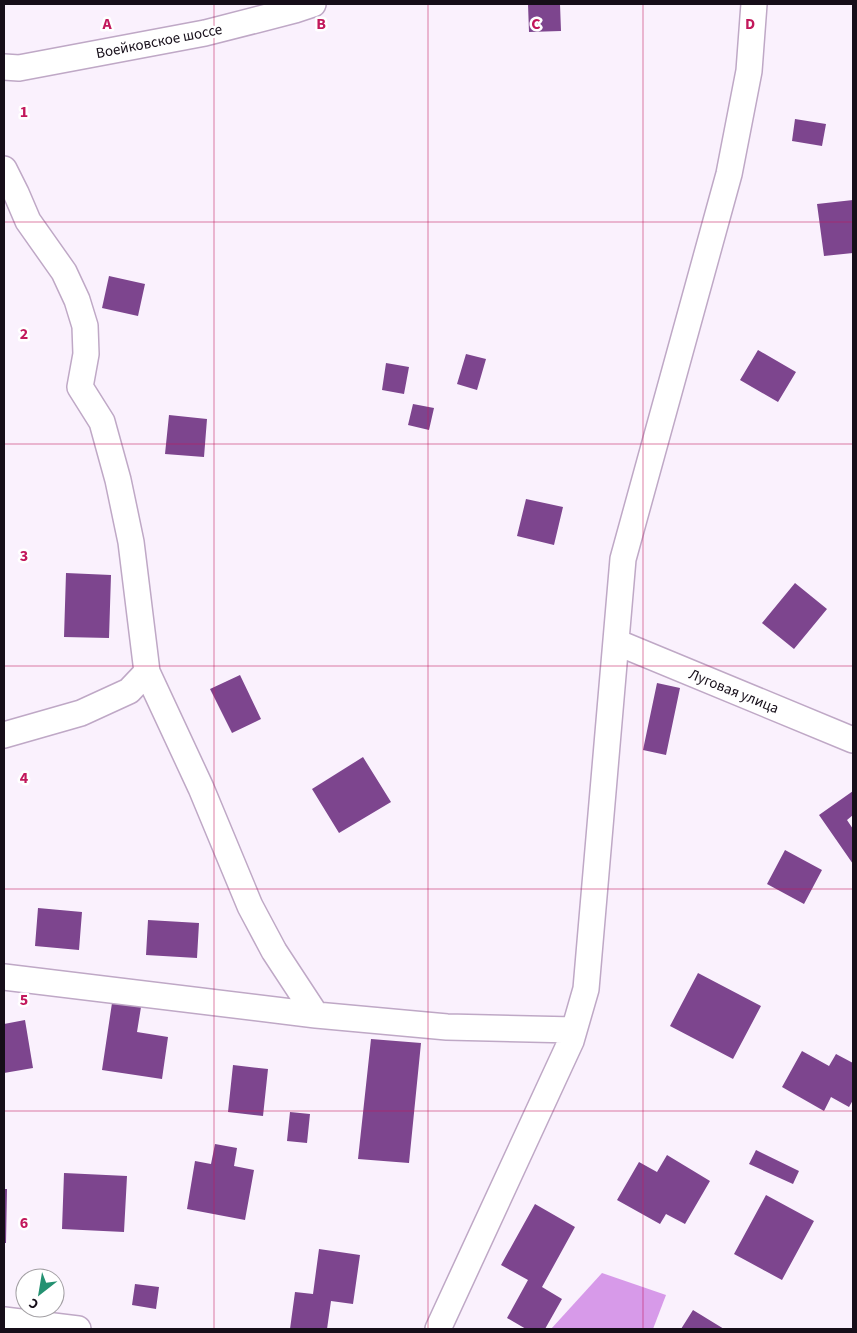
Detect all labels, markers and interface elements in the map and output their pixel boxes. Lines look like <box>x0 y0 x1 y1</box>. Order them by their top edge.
text: A <box>101 13 112 35</box>
text: B <box>316 13 326 35</box>
text: C <box>531 13 541 35</box>
text: D <box>745 13 755 35</box>
street label: Воейковское шоссе <box>94 19 224 64</box>
text: 1 <box>20 101 28 123</box>
text: 2 <box>20 323 28 345</box>
text: 3 <box>20 545 28 567</box>
street label: Луговая улица <box>686 664 782 719</box>
text: 4 <box>20 767 29 789</box>
text: 5 <box>20 989 28 1011</box>
text: 6 <box>20 1212 28 1234</box>
north arrow <box>15 1268 65 1318</box>
text: С <box>25 1293 42 1314</box>

